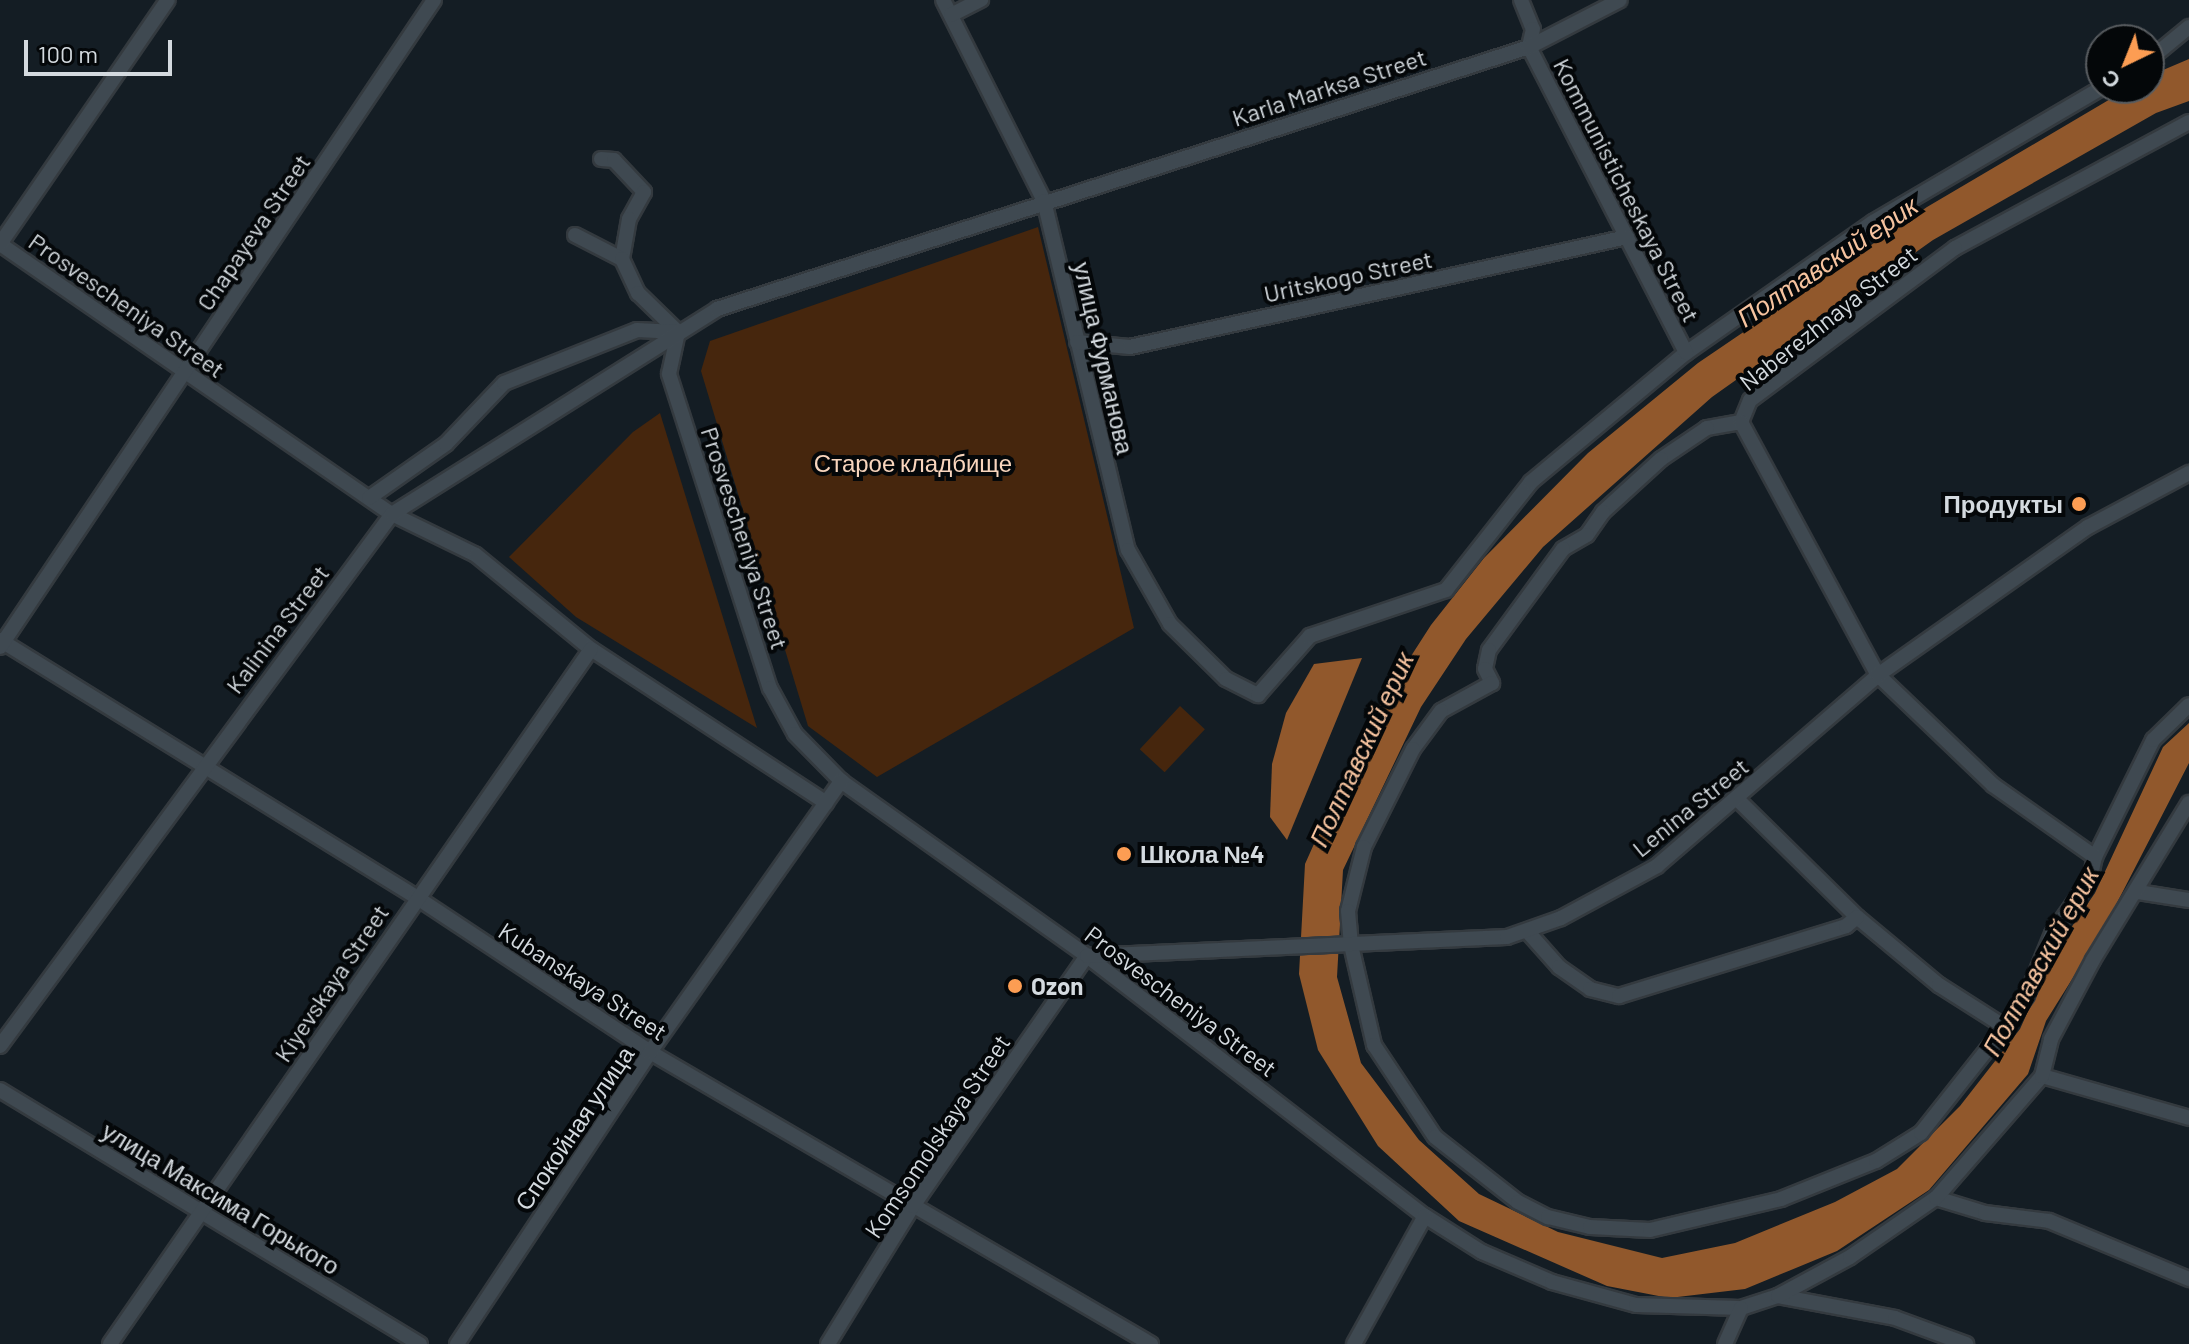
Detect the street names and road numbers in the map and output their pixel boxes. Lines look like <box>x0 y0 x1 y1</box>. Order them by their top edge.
street label: Karla Marksa Street <box>1228 42 1430 132</box>
street label: Kommunisticheskaya Street <box>1548 53 1706 327</box>
street label: Chapayeva Street <box>190 149 316 315</box>
street label: Prosvescheniya Street <box>24 227 230 383</box>
street label: Naberezhnaya Street <box>1733 240 1923 396</box>
street label: Uritskogo Street <box>1261 244 1435 308</box>
street label: улица Фурманова <box>1068 259 1140 457</box>
street label: Prosvescheniya Street <box>695 423 795 653</box>
street label: Kalinina Street <box>219 559 335 699</box>
street label: Lenina Street <box>1626 751 1754 863</box>
street label: Kiyevskaya Street <box>268 899 394 1067</box>
street label: Kubanskaya Street <box>494 916 672 1046</box>
street label: Prosvescheniya Street <box>1080 920 1282 1082</box>
street label: Komsomolskaya Street <box>858 1029 1016 1243</box>
street label: Спокойная улица <box>508 1041 640 1215</box>
street label: улица Максима Горького <box>97 1116 345 1280</box>

